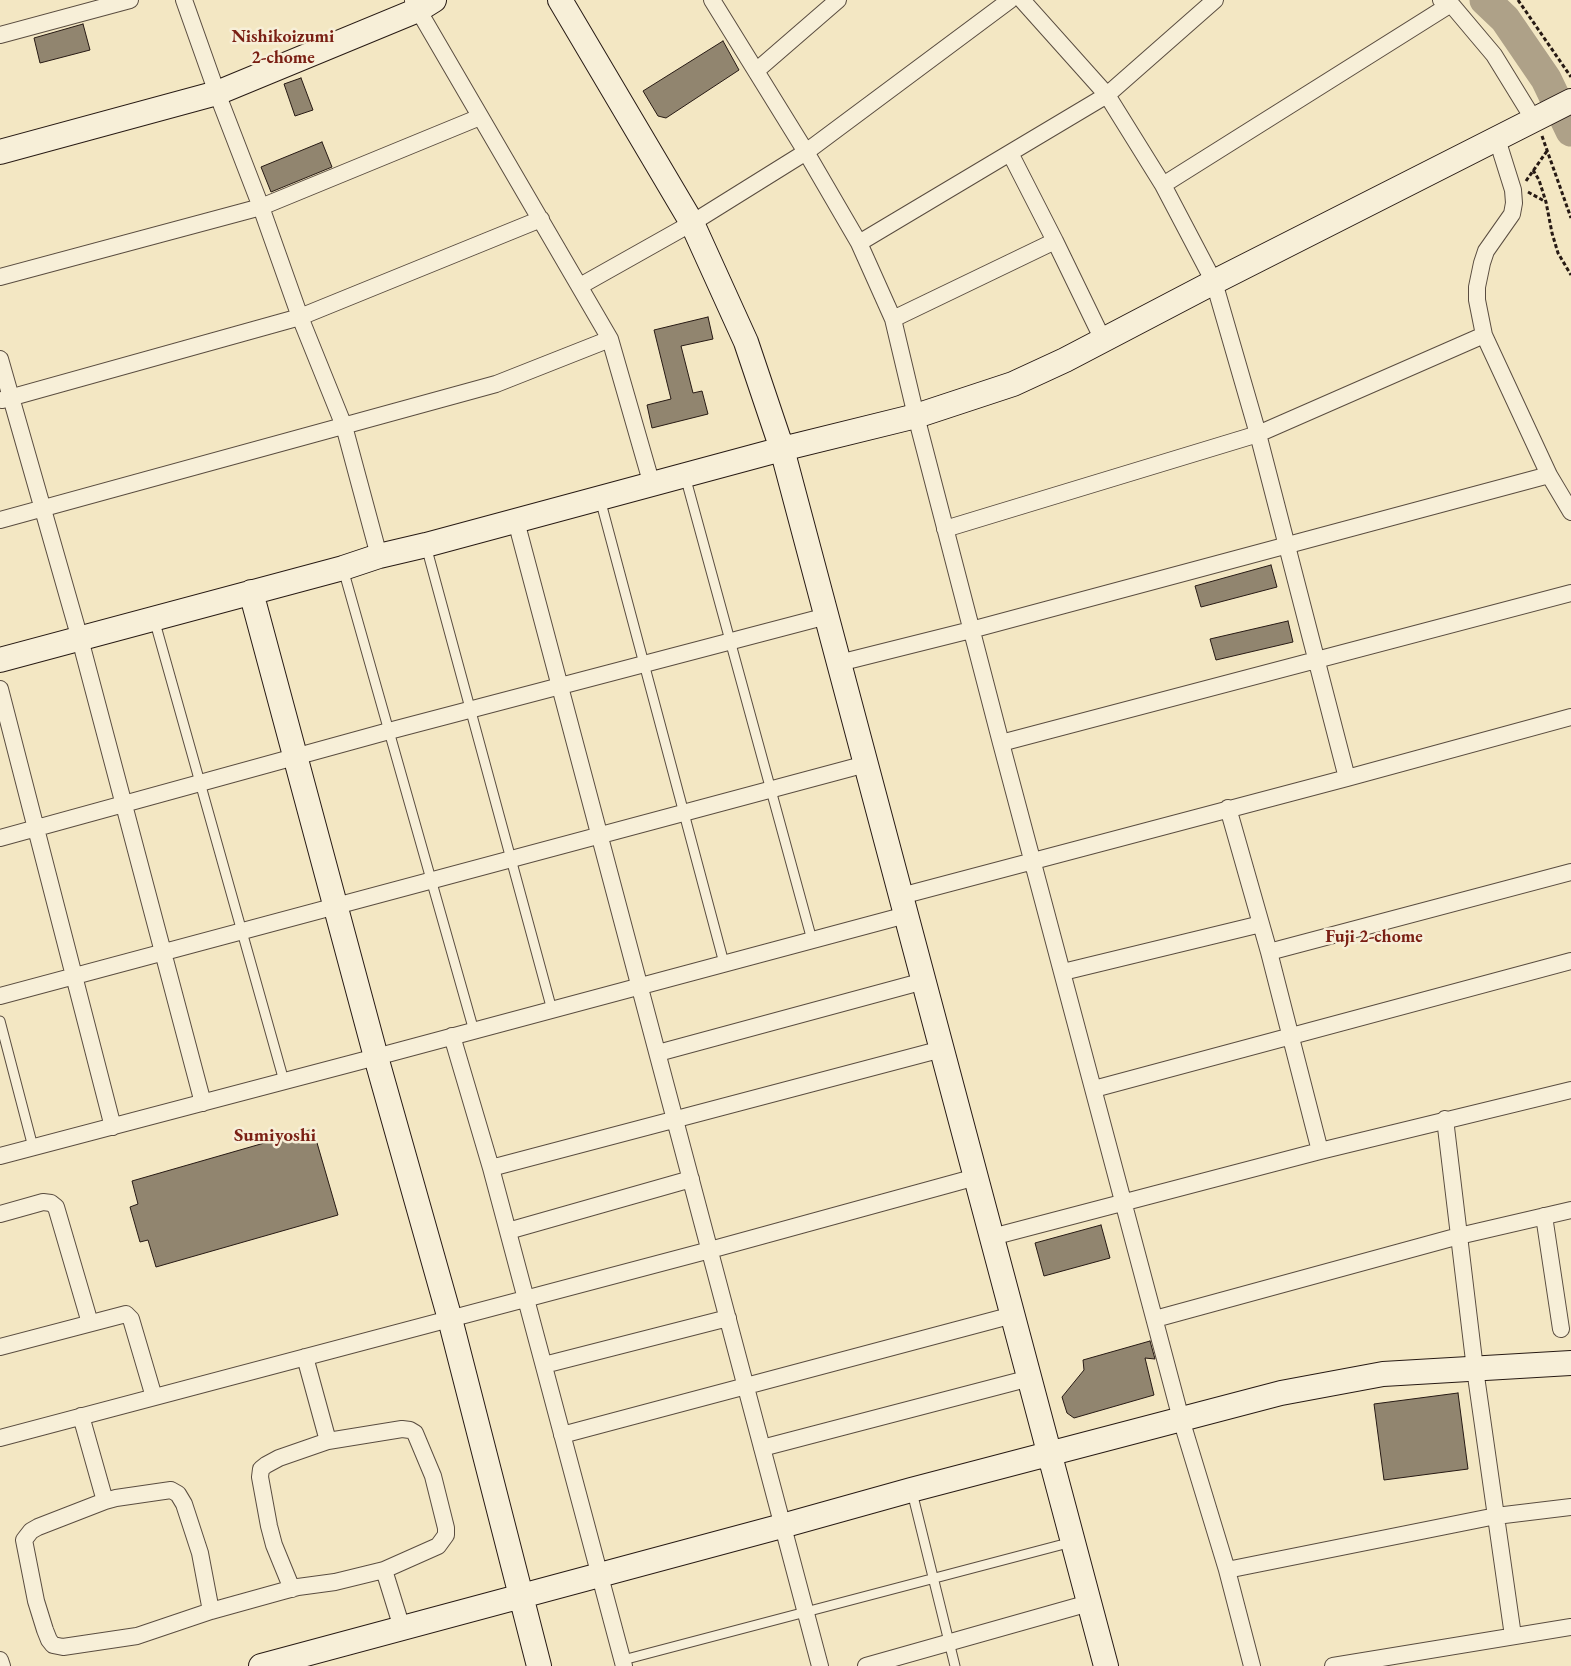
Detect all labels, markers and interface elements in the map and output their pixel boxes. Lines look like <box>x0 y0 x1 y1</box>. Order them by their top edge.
district label: Nishikoizumi 2-chome <box>232 26 334 68</box>
district label: Fuji 2-chome <box>1325 926 1423 948</box>
district label: Sumiyoshi <box>234 1125 316 1147</box>

